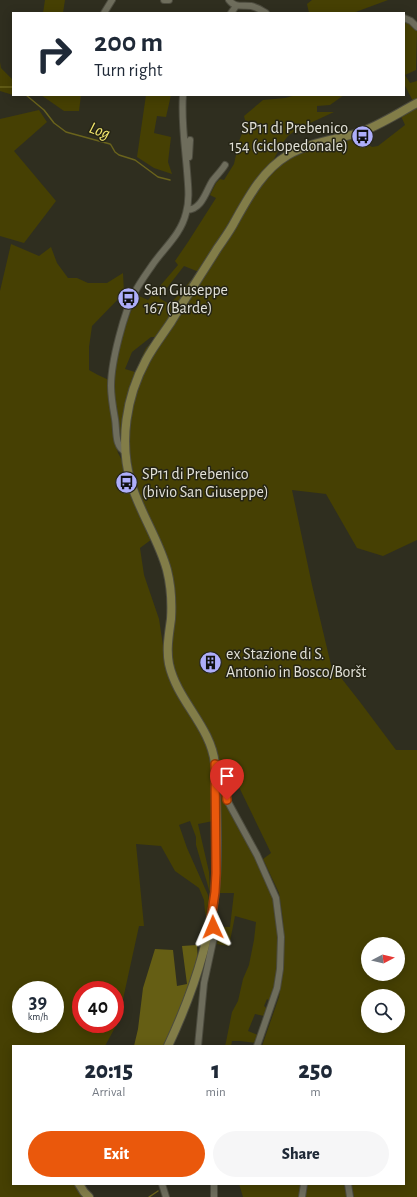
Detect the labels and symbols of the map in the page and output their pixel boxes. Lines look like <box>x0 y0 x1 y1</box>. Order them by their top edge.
water label: Log <box>87 119 113 142</box>
place label: SP11 di Prebenico 154 (ciclopedonale) <box>229 120 348 154</box>
bus stop icon: SP11 di Prebenico 154 (ciclopedonale) <box>350 123 376 149</box>
place label: San Giuseppe 167 (Barde) <box>144 282 228 316</box>
bus stop icon: San Giuseppe 167 (Barde) <box>115 285 141 311</box>
place label: SP11 di Prebenico (bivio San Giuseppe) <box>142 466 269 500</box>
bus stop icon: SP11 di Prebenico (bivio San Giuseppe) <box>114 469 140 495</box>
place label: ex Stazione di S. Antonio in Bosco/Boršt <box>226 646 366 680</box>
building icon: ex Stazione di S. Antonio in Bosco/Boršt <box>198 649 224 675</box>
pin <box>210 759 244 800</box>
position arrow <box>192 906 234 948</box>
north arrow <box>361 937 405 981</box>
speed limit sign: 40 <box>72 981 124 1033</box>

